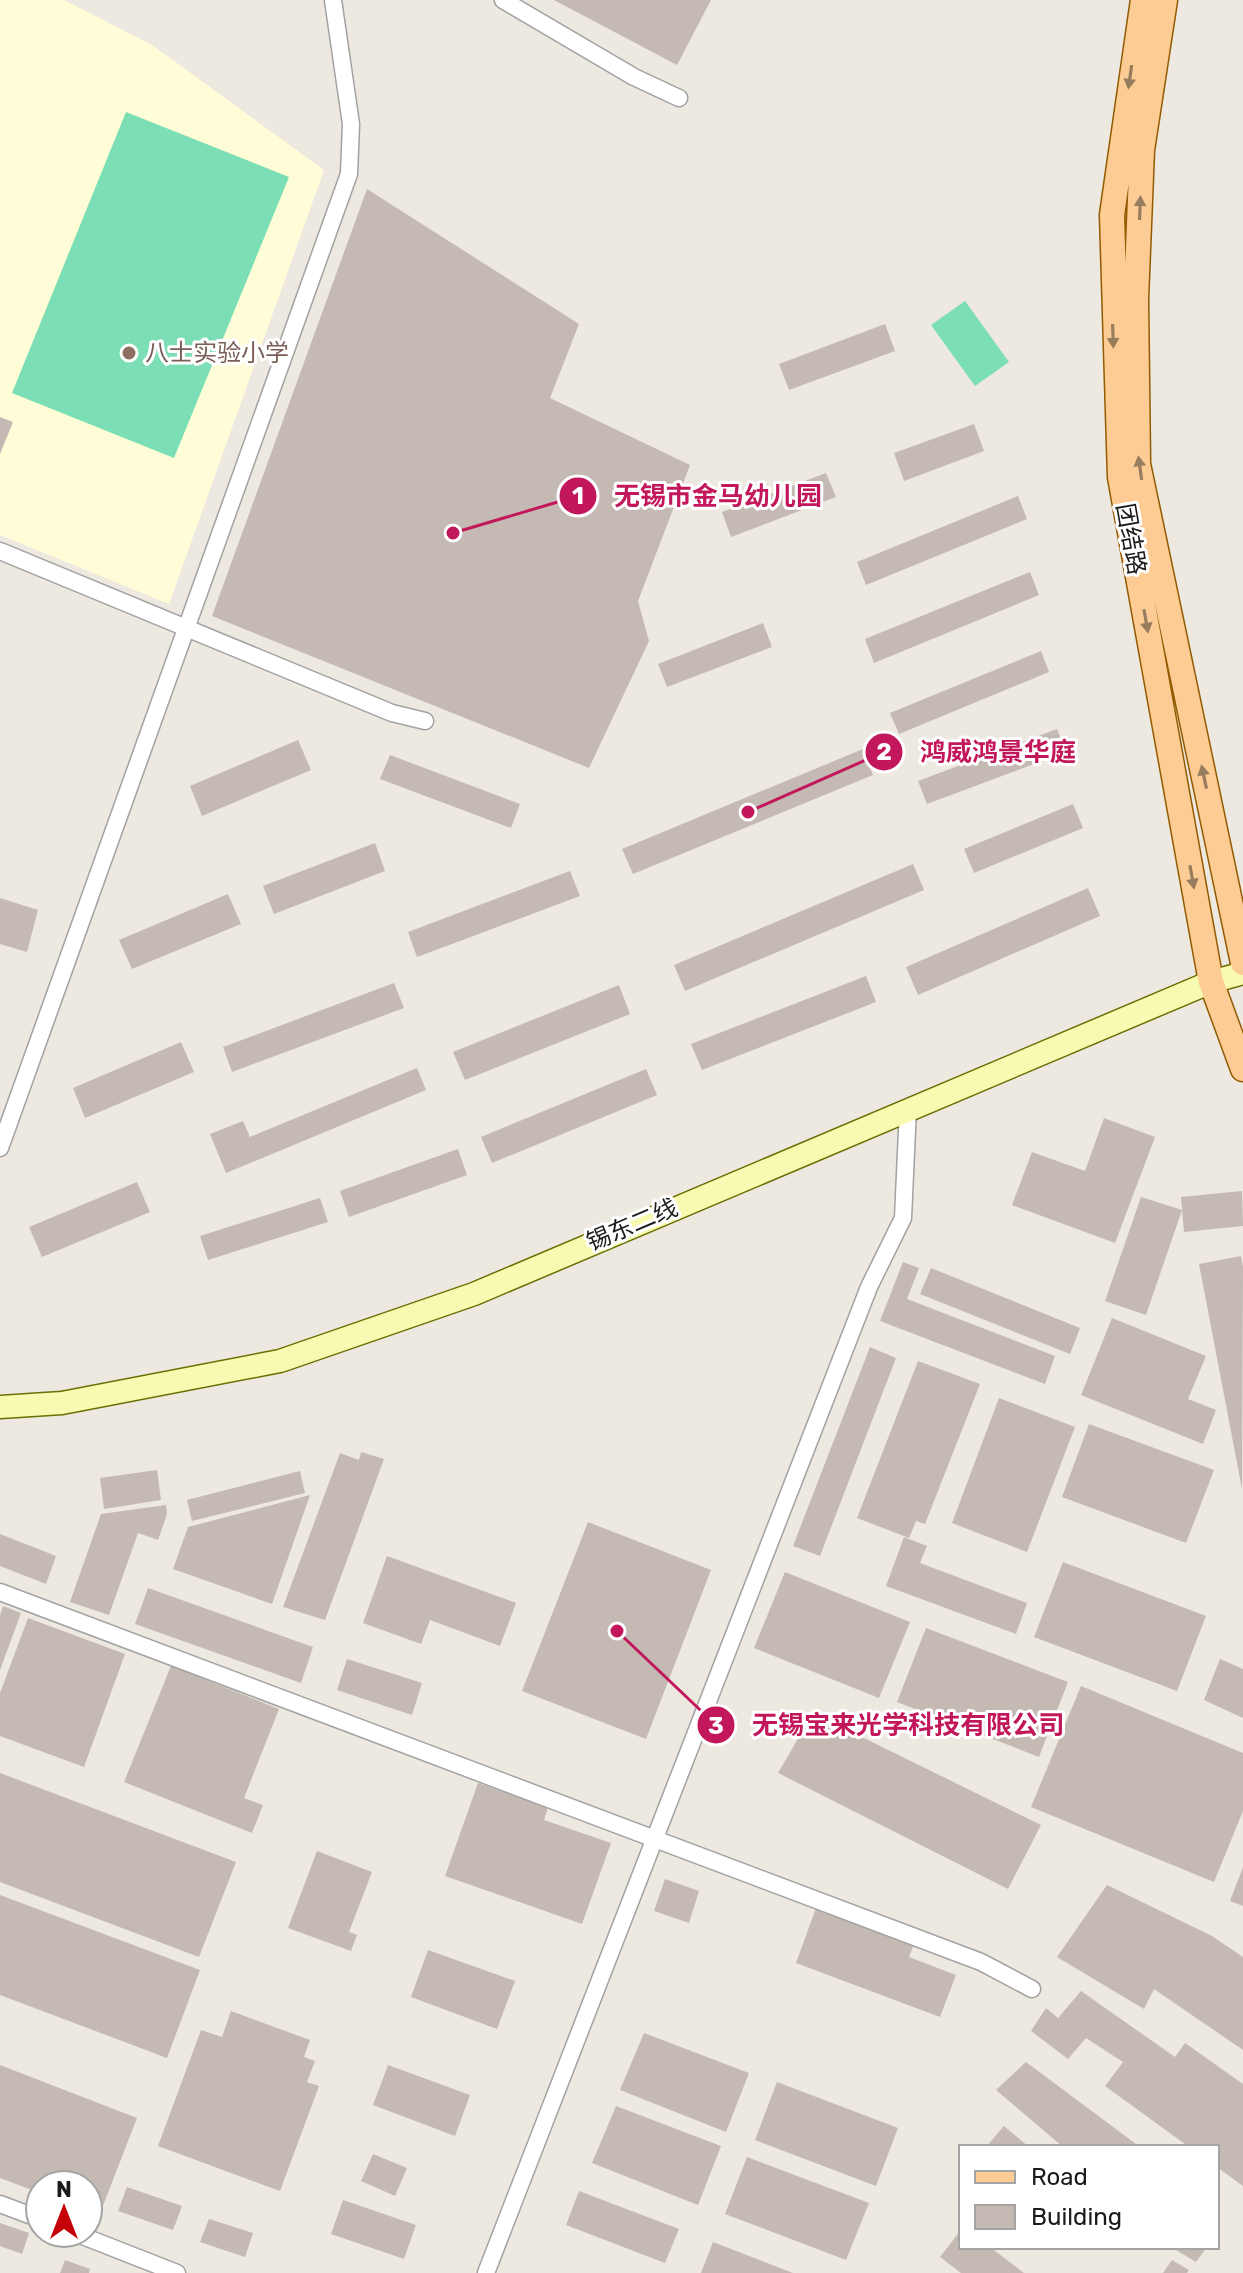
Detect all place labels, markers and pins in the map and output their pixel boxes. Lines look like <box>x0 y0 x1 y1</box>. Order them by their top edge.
place label: 八士实验小学 <box>145 339 289 367</box>
marker: 八士实验小学 <box>120 344 138 362</box>
callout: 无锡市金马幼儿园 <box>558 471 838 521</box>
callout: 鸿威鸿景华庭 <box>864 727 1092 777</box>
callout: 无锡宝来光学科技有限公司 <box>696 1700 1080 1750</box>

